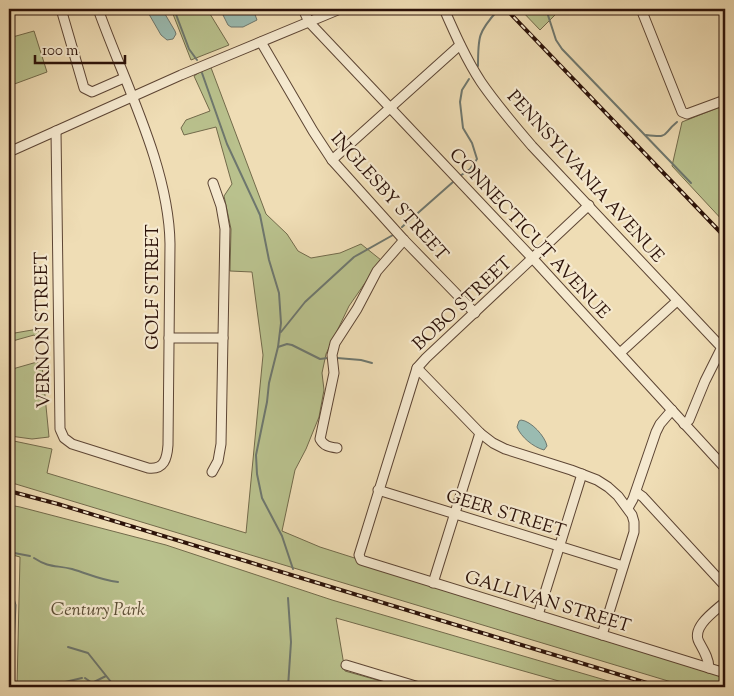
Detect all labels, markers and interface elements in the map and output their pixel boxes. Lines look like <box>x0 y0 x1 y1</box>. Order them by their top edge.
scale bar <box>35 32 125 64</box>
text: 100 m <box>42 41 79 62</box>
street label: PENNSYLVANIA AVENUE <box>500 85 669 270</box>
street label: INGLESBY STREET <box>323 127 454 268</box>
street label: CONNECTICUT AVENUE <box>442 143 615 326</box>
street label: GOLF STREET <box>141 224 167 350</box>
street label: VERNON STREET <box>30 251 58 409</box>
street label: BOBO STREET <box>408 251 519 358</box>
street label: GEER STREET <box>442 484 569 546</box>
street label: GALLIVAN STREET <box>461 565 634 641</box>
park label: Century Park <box>51 598 145 624</box>

